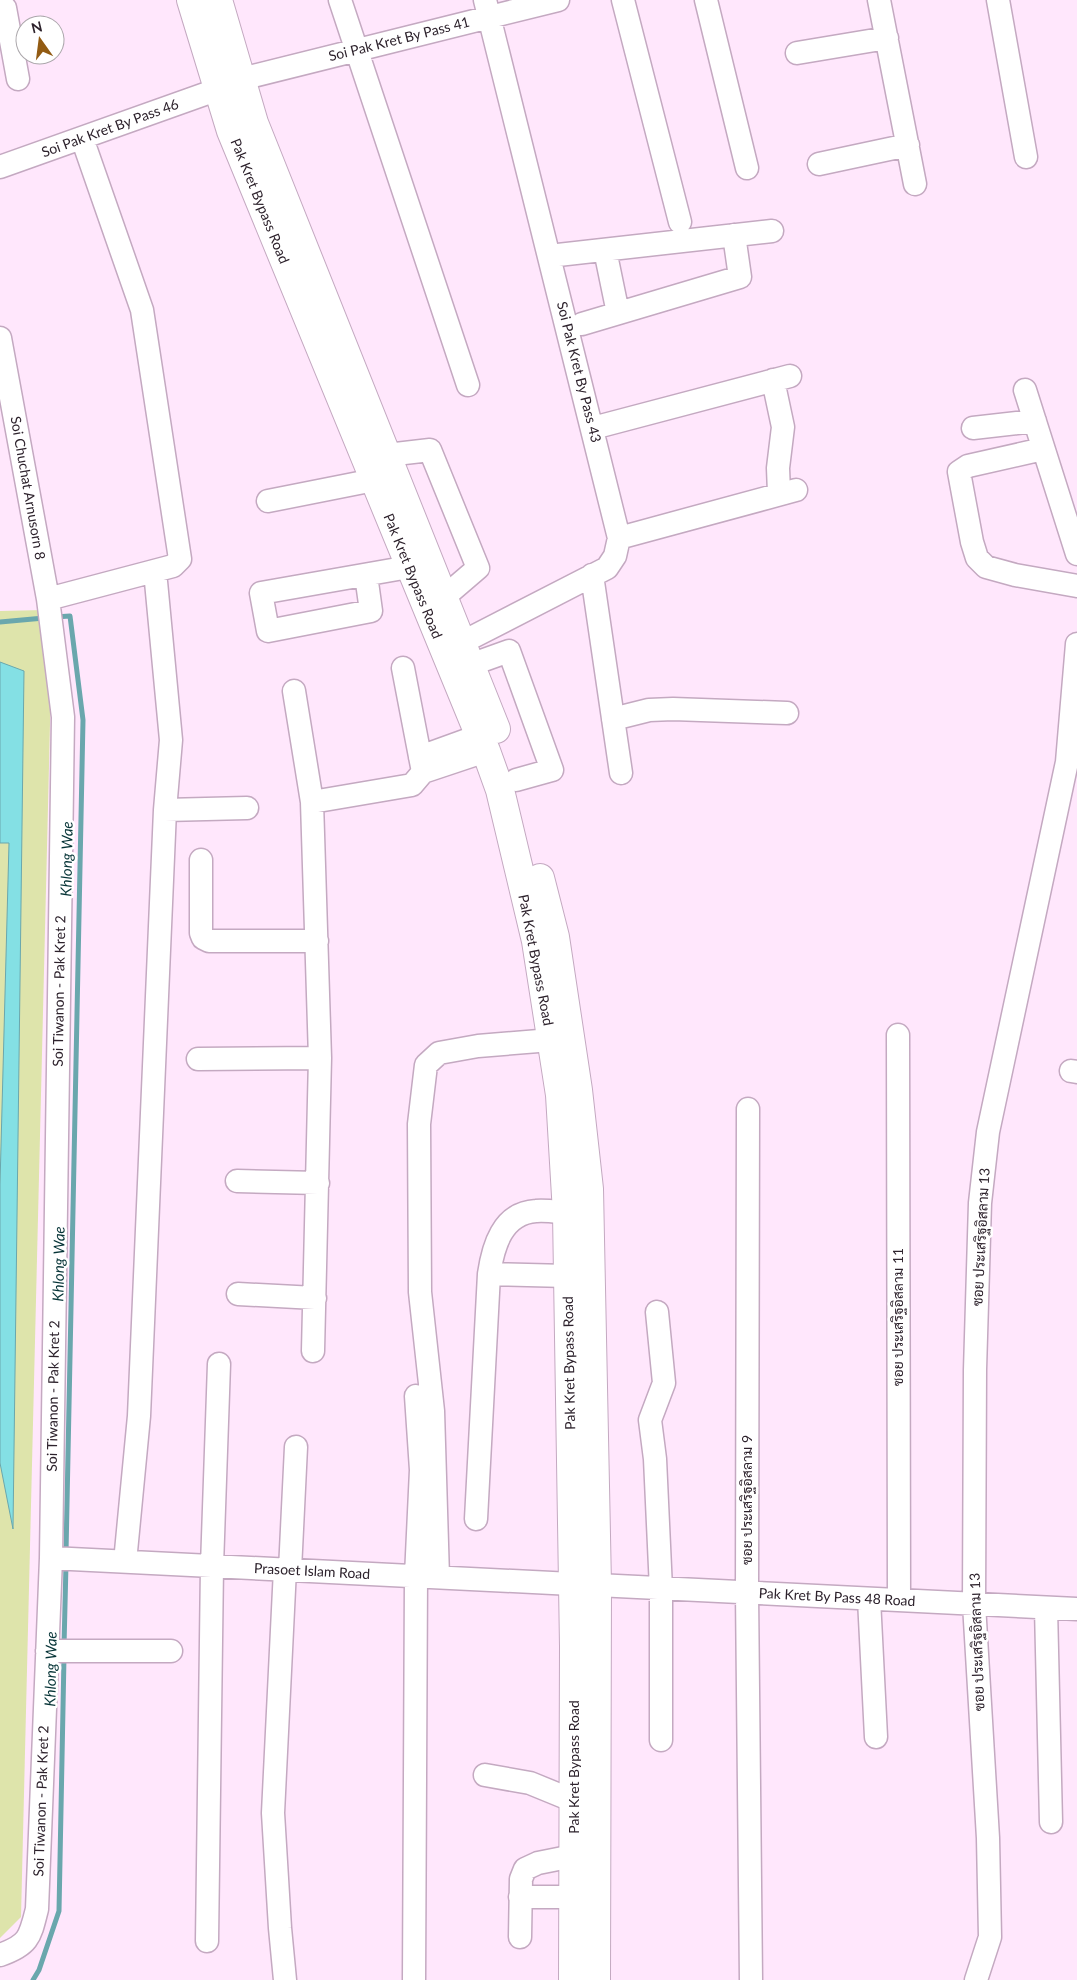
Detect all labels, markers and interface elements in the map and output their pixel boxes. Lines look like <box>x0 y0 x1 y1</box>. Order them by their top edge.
street label: Soi Pak Kret By Pass 41 <box>327 13 471 64</box>
north arrow <box>15 15 65 65</box>
text: N <box>29 17 44 36</box>
street label: Soi Pak Kret By Pass 46 <box>39 95 181 160</box>
street label: Pak Kret Bypass Road <box>228 136 293 266</box>
street label: Soi Pak Kret By Pass 43 <box>554 300 605 444</box>
street label: Soi Chuchat Arnusorn 8 <box>7 415 50 561</box>
street label: Pak Kret Bypass Road <box>381 511 446 641</box>
water label: Khlong Wae <box>56 821 76 897</box>
street label: Pak Kret Bypass Road <box>515 893 558 1027</box>
street label: Soi Tiwanon - Pak Kret 2 <box>49 915 68 1067</box>
street label: ซอย ประเสริฐอิสลาม 13 <box>968 1167 994 1307</box>
water label: Khlong Wae <box>48 1226 68 1302</box>
street label: ซอย ประเสริฐอิสลาม 11 <box>889 1248 907 1386</box>
street label: Pak Kret Bypass Road <box>559 1296 578 1430</box>
street label: Soi Tiwanon - Pak Kret 2 <box>43 1320 62 1472</box>
street label: ซอย ประเสริฐอิสลาม 9 <box>738 1435 756 1565</box>
street label: Prasoet Islam Road <box>253 1559 371 1582</box>
street label: ซอย ประเสริฐอิสลาม 13 <box>966 1573 988 1711</box>
street label: Pak Kret By Pass 48 Road <box>758 1584 916 1609</box>
water label: Khlong Wae <box>40 1631 60 1707</box>
street label: Pak Kret Bypass Road <box>565 1700 582 1834</box>
street label: Soi Tiwanon - Pak Kret 2 <box>29 1725 52 1877</box>

